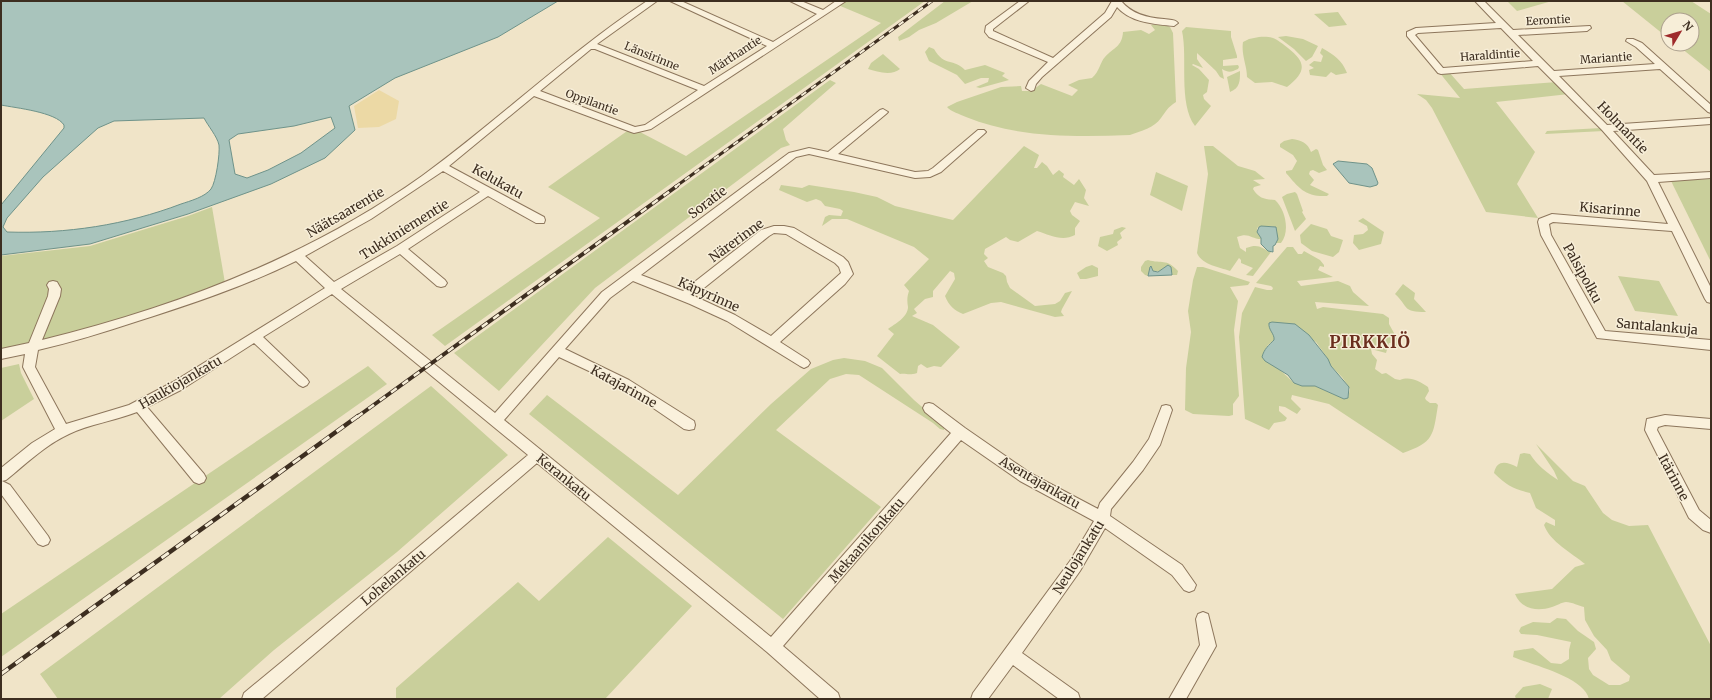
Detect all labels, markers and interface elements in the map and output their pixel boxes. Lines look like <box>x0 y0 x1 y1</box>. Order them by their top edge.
street label: Eerontie <box>1525 12 1571 28</box>
north arrow <box>1660 12 1700 52</box>
text: N <box>1680 18 1696 34</box>
street label: Märthantie <box>706 33 764 77</box>
street label: Länsirinne <box>622 39 682 73</box>
street label: Haraldintie <box>1460 46 1521 64</box>
street label: Mariantie <box>1580 49 1633 67</box>
street label: Oppilantie <box>564 86 621 118</box>
street label: Holmantie <box>1594 98 1652 157</box>
street label: Kelukatu <box>469 160 526 202</box>
street label: Soratie <box>685 182 730 222</box>
street label: Näätsaarentie <box>303 183 387 241</box>
street label: Tukkiniementie <box>357 195 452 264</box>
street label: Kisarinne <box>1579 198 1641 221</box>
street label: Närerinne <box>706 215 767 266</box>
street label: Palsipolku <box>1559 240 1606 306</box>
street label: Käpyrinne <box>675 273 743 316</box>
street label: Santalankuja <box>1615 314 1699 339</box>
district label: PIRKKIÖ <box>1329 331 1411 353</box>
street label: Haukiojankatu <box>136 352 225 413</box>
street label: Katajarinne <box>588 361 660 412</box>
street label: Kerankatu <box>533 450 594 505</box>
street label: Itärinne <box>1654 451 1693 504</box>
street label: Asentajankatu <box>995 452 1083 512</box>
street label: Mekaanikonkatu <box>825 494 908 586</box>
street label: Neulojankatu <box>1049 517 1108 597</box>
street label: Lohelankatu <box>358 546 429 609</box>

